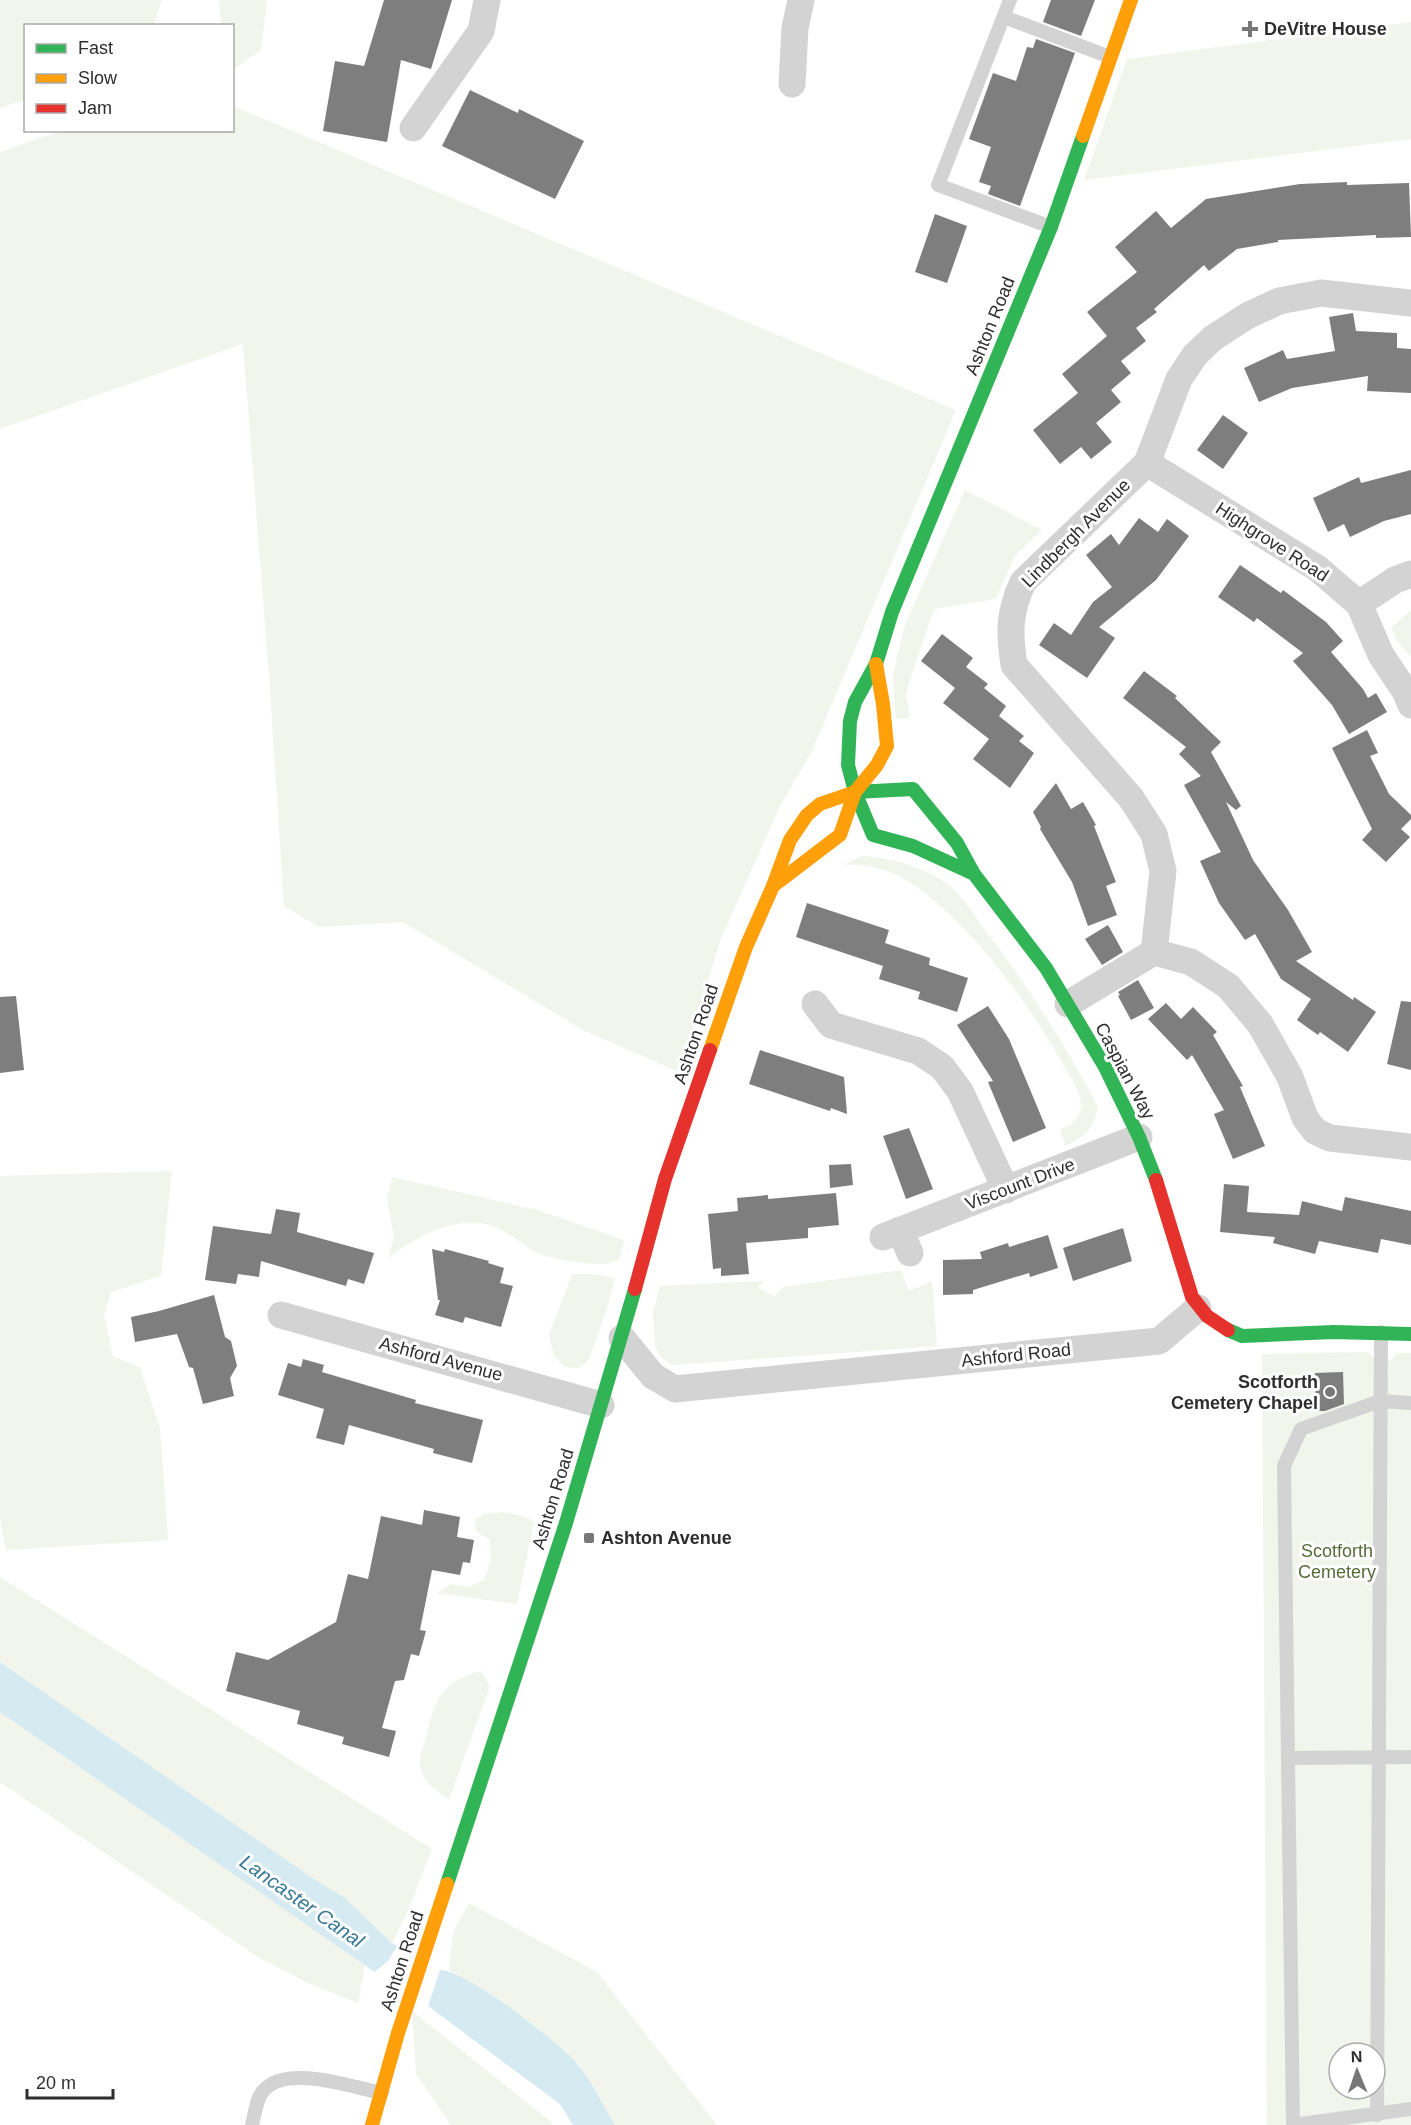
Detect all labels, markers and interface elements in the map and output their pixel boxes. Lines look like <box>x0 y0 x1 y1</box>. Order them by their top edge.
place label: DeVitre House <box>1264 19 1387 39</box>
marker: DeVitre House <box>1241 20 1259 38</box>
legend <box>24 24 234 132</box>
text: Fast <box>78 38 113 58</box>
text: Slow <box>78 68 118 88</box>
text: Jam <box>78 98 112 118</box>
street label: Ashton Road <box>961 274 1019 378</box>
street label: Lindbergh Avenue <box>1018 475 1134 591</box>
street label: Highgrove Road <box>1212 498 1332 586</box>
street label: Ashton Road <box>670 982 722 1086</box>
street label: Caspian Way <box>1091 1019 1159 1123</box>
street label: Viscount Drive <box>962 1154 1078 1214</box>
street label: Ashford Avenue <box>377 1333 505 1385</box>
street label: Ashford Road <box>960 1339 1072 1371</box>
place label: Scotforth Cemetery Chapel <box>1171 1372 1318 1413</box>
marker: Scotforth Cemetery Chapel <box>1323 1385 1337 1399</box>
street label: Ashton Road <box>528 1446 578 1552</box>
place label: Ashton Avenue <box>601 1528 732 1548</box>
marker: Ashton Avenue <box>582 1531 596 1545</box>
park label: Scotforth Cemetery <box>1298 1541 1376 1582</box>
water label: Lancaster Canal <box>236 1850 368 1952</box>
street label: Ashton Road <box>376 1908 428 2014</box>
north arrow <box>1327 2041 1387 2101</box>
text: N <box>1350 2048 1363 2065</box>
scale bar <box>27 2062 112 2100</box>
text: 20 m <box>36 2073 76 2093</box>

